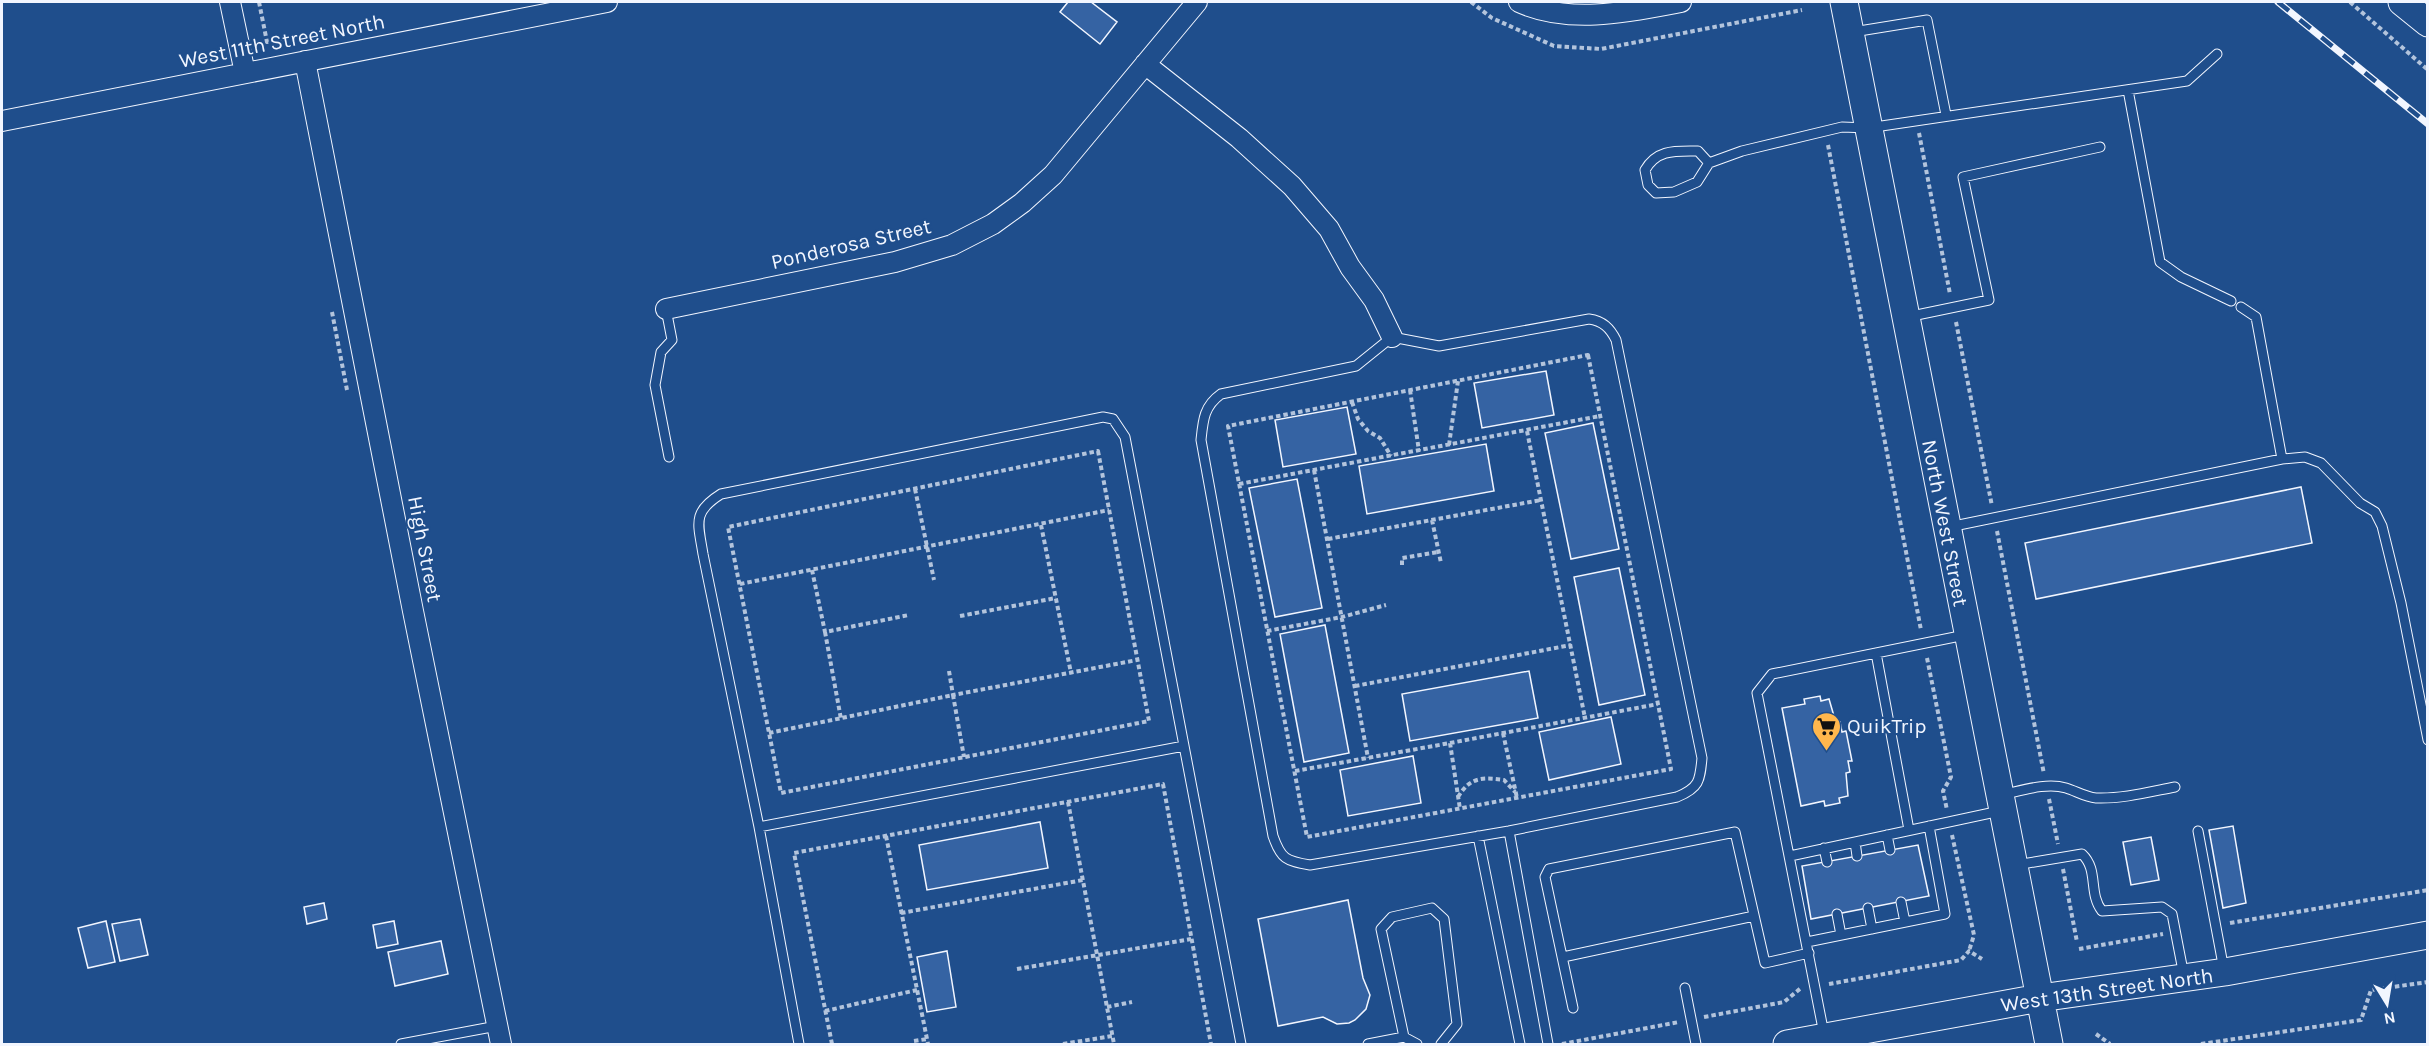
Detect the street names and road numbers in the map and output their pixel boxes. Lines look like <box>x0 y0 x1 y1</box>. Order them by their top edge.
street label: West 11th Street North <box>177 9 387 73</box>
street label: Ponderosa Street <box>769 214 933 274</box>
street label: North West Street <box>1917 438 1973 609</box>
street label: High Street <box>403 494 447 604</box>
street label: West 13th Street North <box>1999 963 2215 1017</box>

